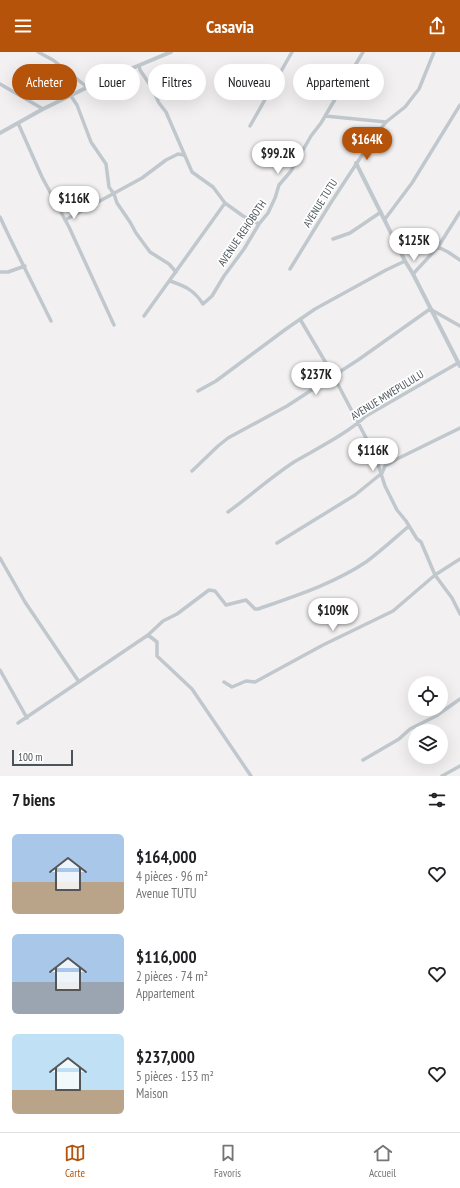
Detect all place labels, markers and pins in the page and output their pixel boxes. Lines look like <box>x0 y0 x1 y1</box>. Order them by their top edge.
pin: $164K <box>339 127 395 161</box>
pin: $99.2K <box>245 141 311 175</box>
pin: $116K <box>46 186 102 220</box>
pin: $125K <box>386 228 442 262</box>
pin: $237K <box>288 362 344 396</box>
pin: $116K <box>345 438 401 472</box>
pin: $109K <box>305 598 361 632</box>

